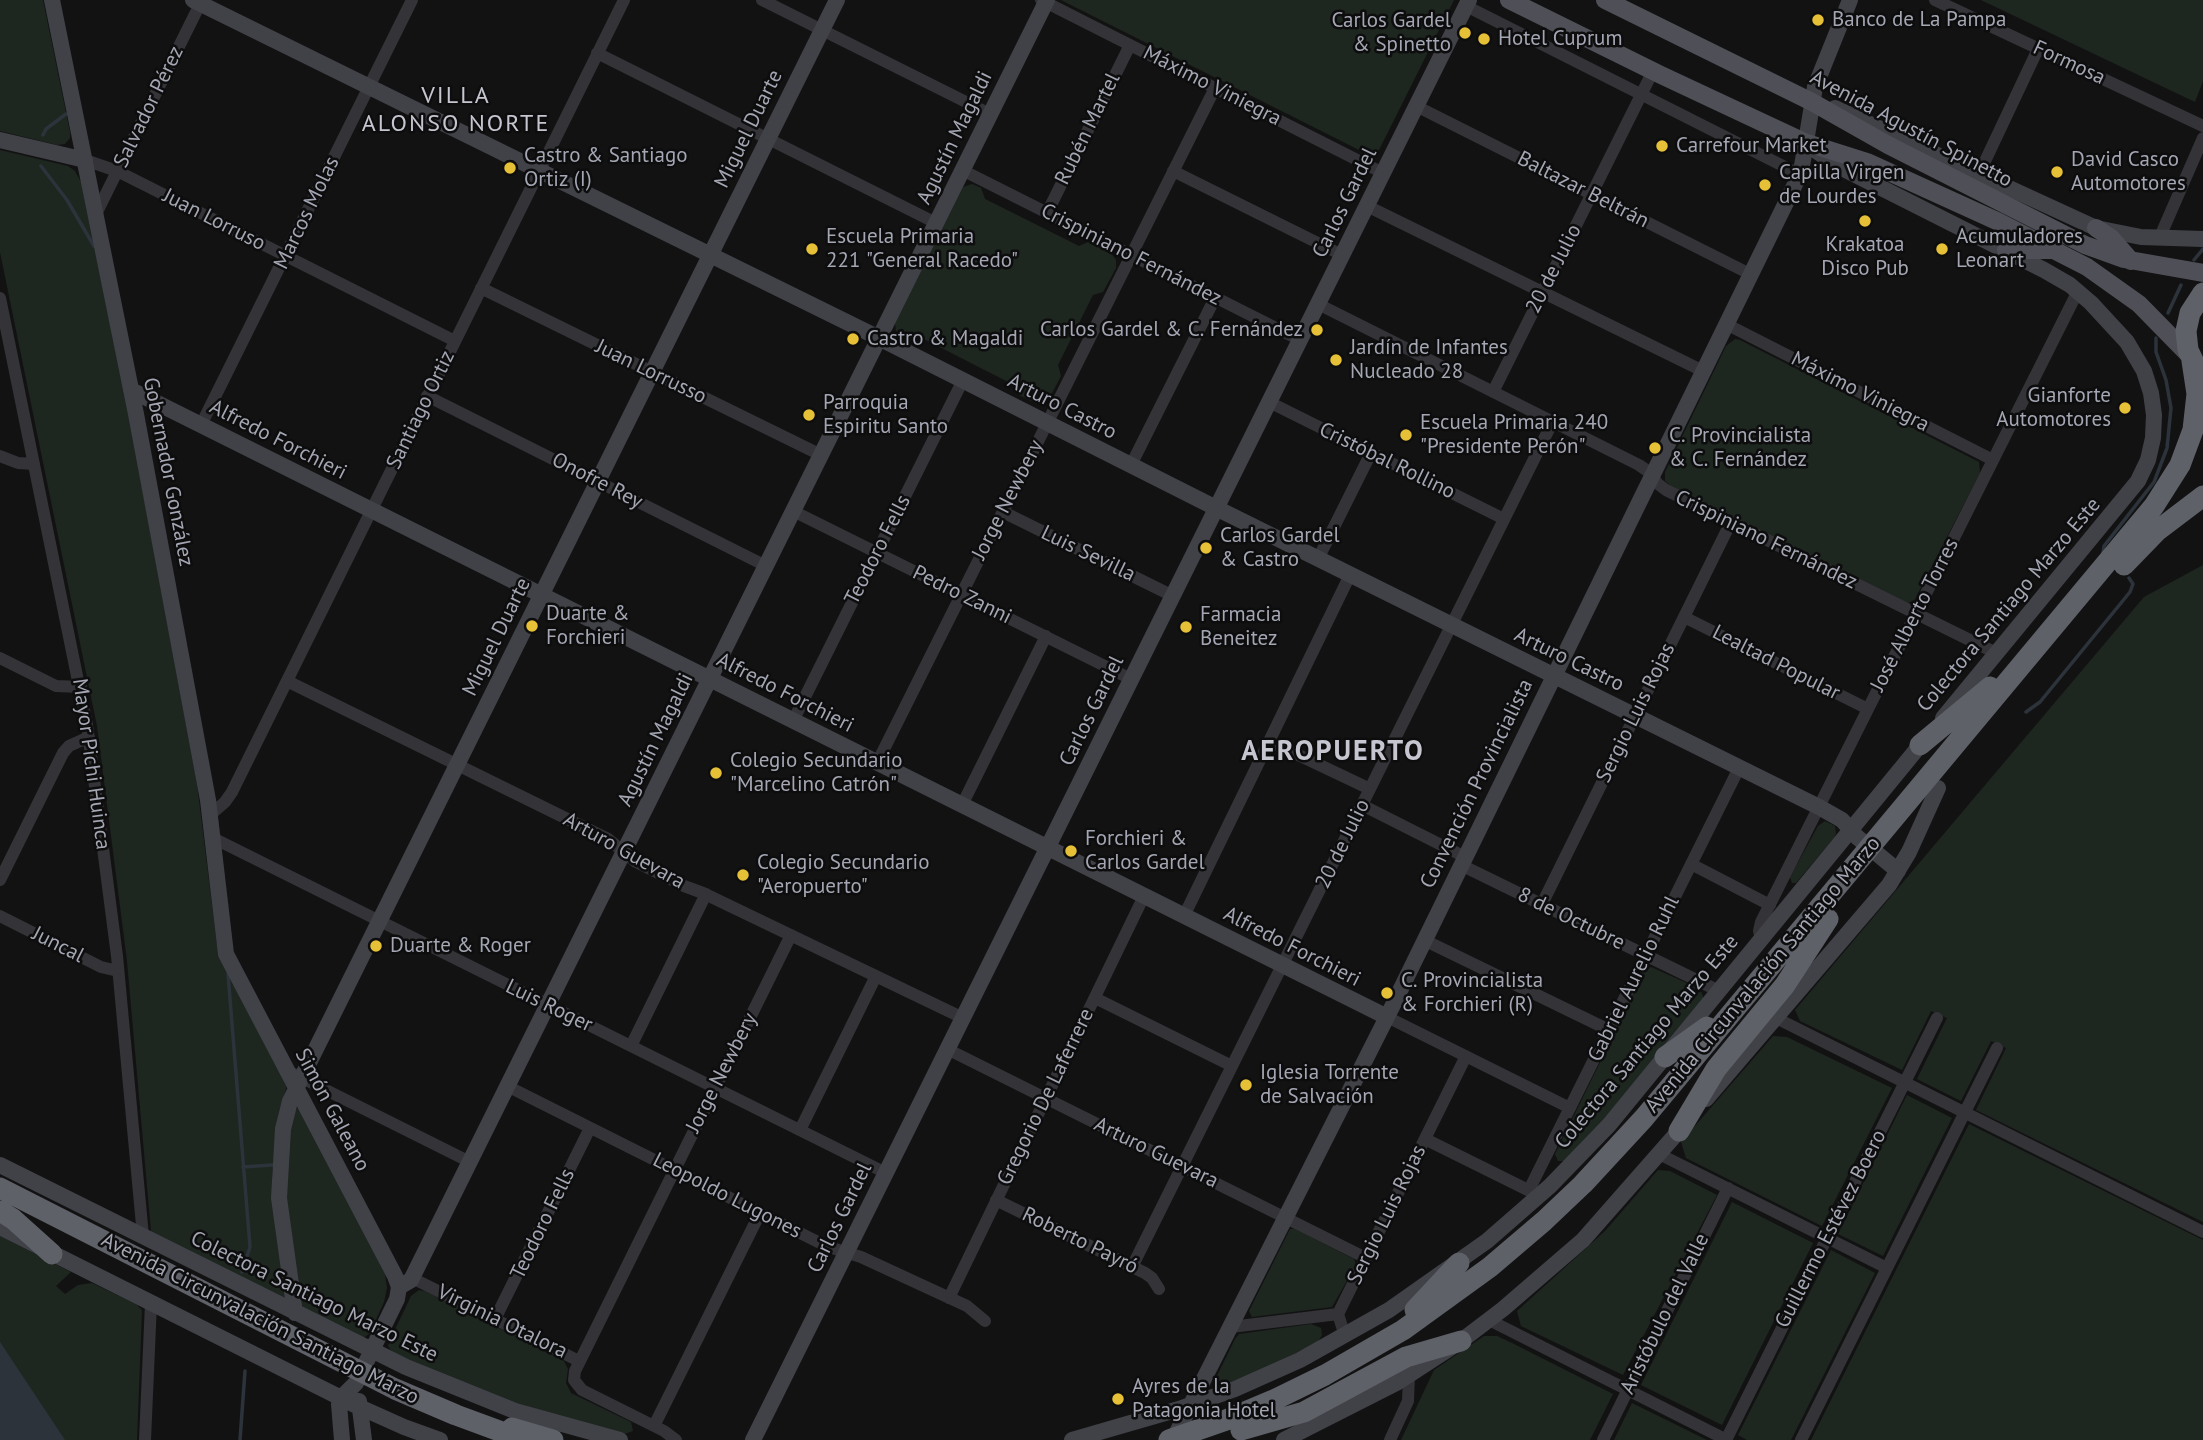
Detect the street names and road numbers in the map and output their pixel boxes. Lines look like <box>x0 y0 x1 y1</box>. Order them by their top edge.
street label: Formosa <box>2029 35 2109 91</box>
street label: Máximo Viniegra <box>1139 40 1285 132</box>
street label: Salvador Pérez <box>109 42 189 172</box>
street label: Avenida Agustín Spinetto <box>1806 65 2016 193</box>
street label: Miguel Duarte <box>710 66 788 192</box>
street label: Agustín Magaldi <box>912 67 998 209</box>
street label: Rubén Martel <box>1050 69 1126 189</box>
street label: Carlos Gardel <box>1307 144 1383 262</box>
street label: Baltazar Beltrán <box>1513 146 1653 234</box>
street label: Marcos Molas <box>269 153 345 273</box>
street label: Juan Lorruso <box>159 183 269 257</box>
street label: Crispiniano Fernández <box>1036 199 1226 311</box>
street label: 20 de Julio <box>1521 220 1587 318</box>
street label: Juan Lorrusso <box>591 334 711 410</box>
street label: Máximo Viniegra <box>1787 346 1933 438</box>
street label: Santiago Ortiz <box>381 347 461 473</box>
street label: Arturo Castro <box>1003 369 1121 445</box>
street label: Gobernador González <box>137 375 199 569</box>
street label: Alfredo Forchieri <box>205 395 351 485</box>
street label: Cristóbal Rollino <box>1315 417 1459 505</box>
street label: Jorge Newbery <box>967 436 1049 564</box>
street label: Onofre Rey <box>547 447 647 515</box>
street label: Crispiniano Fernández <box>1671 485 1861 595</box>
street label: Teodoro Fells <box>840 491 916 609</box>
street label: Colectora Santiago Marzo Este <box>1912 493 2106 717</box>
street label: Luis Sevilla <box>1037 520 1139 588</box>
street label: José Alberto Torres <box>1866 534 1964 696</box>
street label: Pedro Zanni <box>908 560 1016 630</box>
street label: Miguel Duarte <box>458 574 536 700</box>
street label: Lealtad Popular <box>1708 620 1844 706</box>
street label: Arturo Castro <box>1510 623 1628 697</box>
street label: Sergio Luis Rojas <box>1591 639 1681 787</box>
street label: Alfredo Forchieri <box>712 648 858 738</box>
street label: Carlos Gardel <box>1054 652 1130 770</box>
street label: Agustín Magaldi <box>613 669 699 811</box>
street label: Convención Provincialista <box>1415 675 1539 893</box>
street label: Mayor Pichi Huinca <box>67 677 115 851</box>
street label: 20 de Julio <box>1311 795 1375 893</box>
street label: Arturo Guevara <box>559 807 689 895</box>
street label: Avenida Circunvalación Santiago Marzo <box>1640 832 1886 1118</box>
street label: 8 de Octubre <box>1513 882 1629 956</box>
street label: Gabriel Aurelio Ruhl <box>1583 892 1685 1066</box>
street label: Alfredo Forchieri <box>1219 902 1365 992</box>
street label: Juncal <box>28 921 88 969</box>
street label: Colectora Santiago Marzo Este <box>1550 930 1744 1154</box>
street label: Luis Roger <box>501 974 597 1038</box>
street label: Gregorio De Laferrere <box>992 1005 1100 1189</box>
street label: Jorge Newbery <box>681 1009 763 1137</box>
street label: Simón Galeano <box>289 1044 375 1176</box>
street label: Arturo Guevara <box>1090 1112 1222 1194</box>
street label: Guillermo Estévez Boero <box>1770 1126 1892 1332</box>
street label: Sergio Luis Rojas <box>1342 1141 1432 1289</box>
street label: Leopoldo Lugones <box>648 1148 806 1244</box>
street label: Carlos Gardel <box>802 1159 878 1277</box>
street label: Teodoro Fells <box>505 1165 581 1283</box>
street label: Roberto Payró <box>1018 1202 1142 1280</box>
street label: Colectora Santiago Marzo Este <box>186 1226 442 1368</box>
street label: Avenida Circunvalación Santiago Marzo <box>97 1228 423 1410</box>
street label: Aristóbulo del Valle <box>1615 1230 1715 1398</box>
street label: Virginia Otalora <box>433 1280 571 1364</box>

